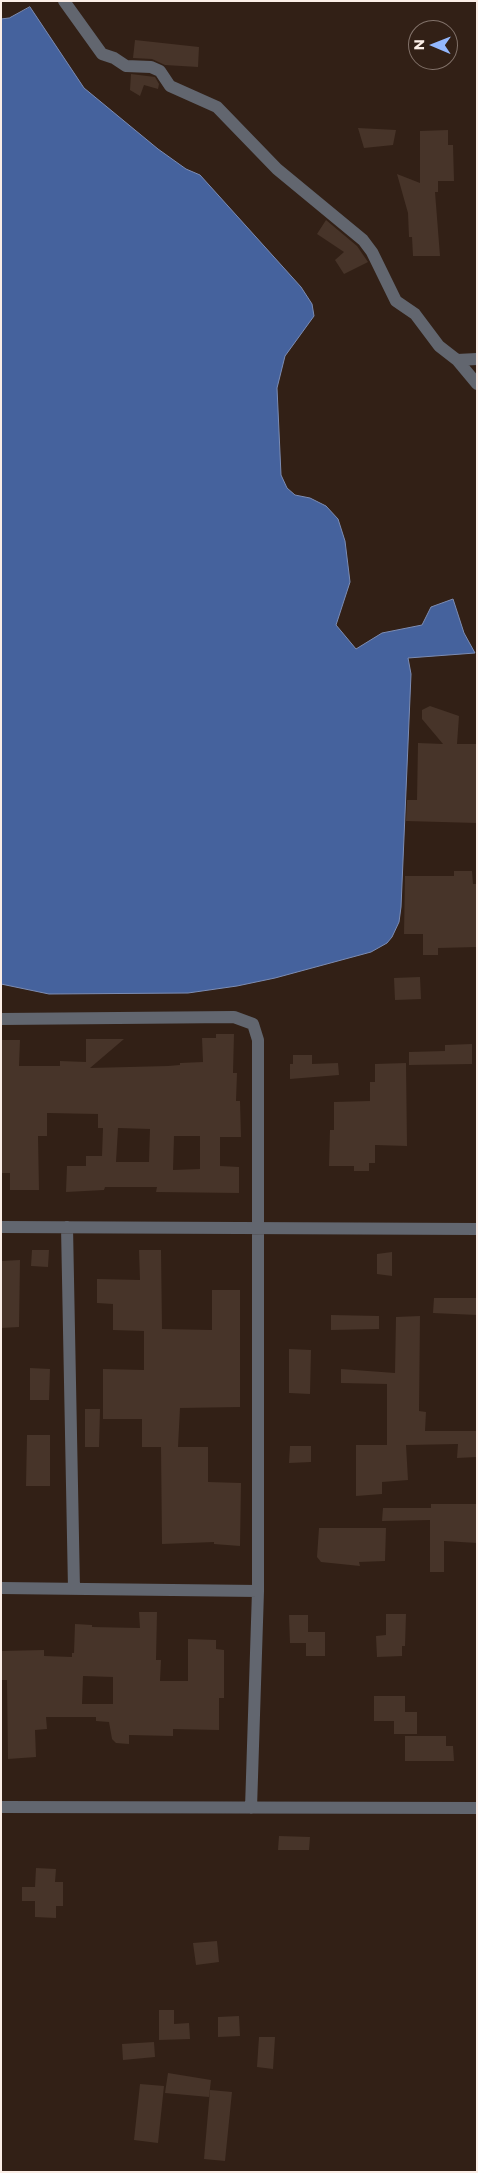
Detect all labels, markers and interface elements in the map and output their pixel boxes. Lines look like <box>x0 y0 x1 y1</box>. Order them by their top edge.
north arrow <box>408 20 458 70</box>
text: N <box>410 39 428 51</box>

